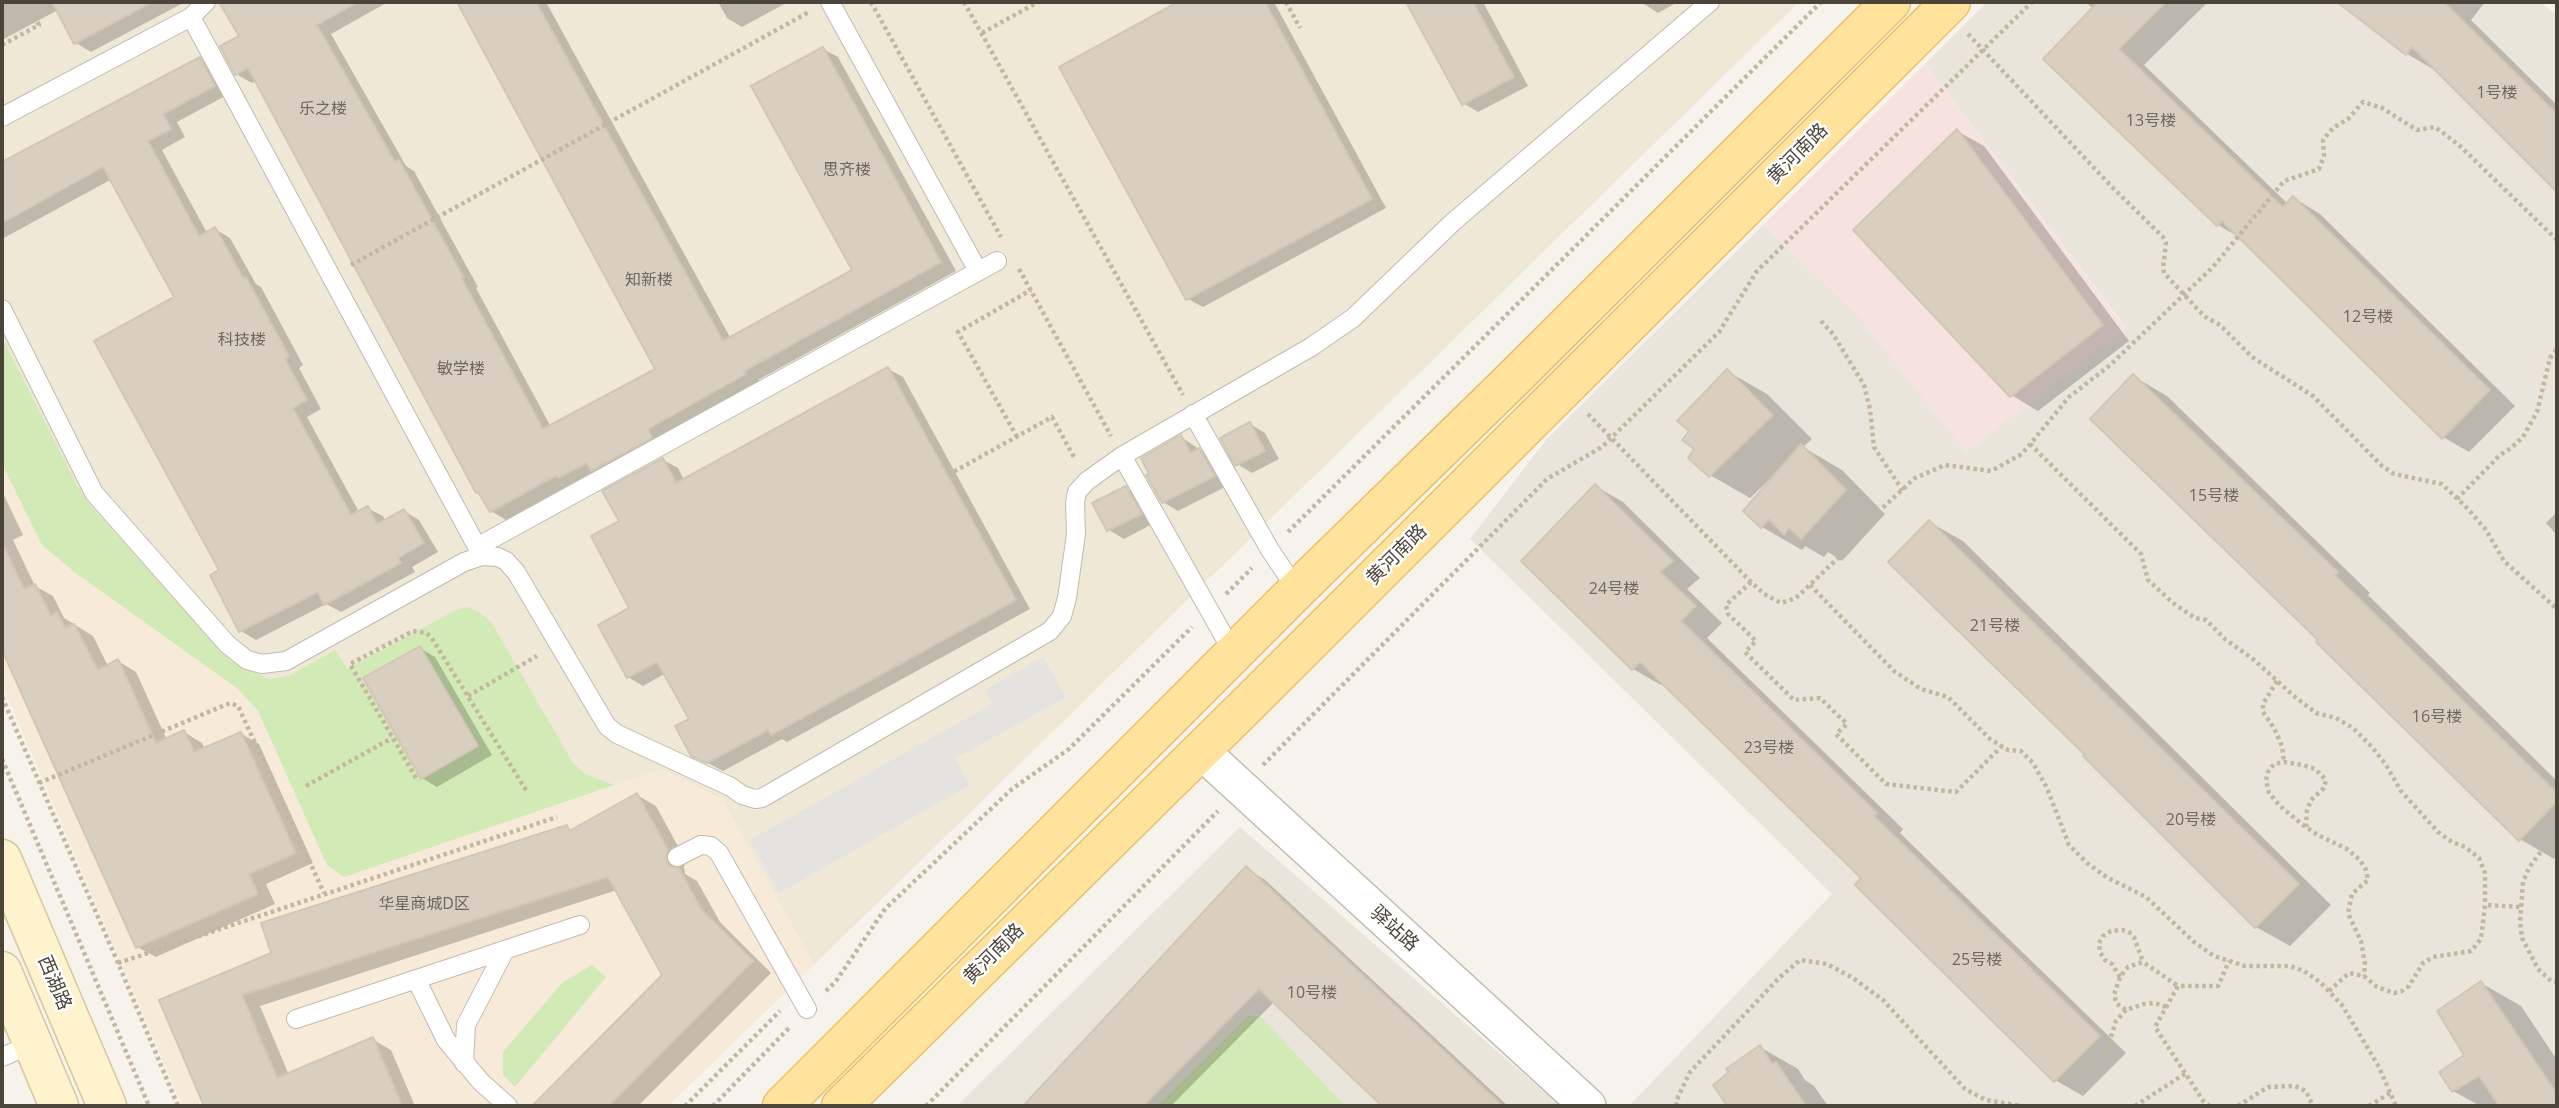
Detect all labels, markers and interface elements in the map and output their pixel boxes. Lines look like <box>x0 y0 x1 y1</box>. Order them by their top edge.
house number: 1号楼 <box>2476 83 2518 103</box>
house number: 乐之楼 <box>299 99 347 119</box>
house number: 13号楼 <box>2126 111 2176 131</box>
street label: 黄河南路 <box>1763 119 1833 189</box>
house number: 思齐楼 <box>823 160 871 180</box>
house number: 知新楼 <box>625 270 673 290</box>
house number: 12号楼 <box>2343 307 2393 327</box>
house number: 科技楼 <box>218 330 266 350</box>
house number: 敏学楼 <box>437 359 485 379</box>
house number: 15号楼 <box>2189 486 2239 506</box>
street label: 黄河南路 <box>1362 520 1432 590</box>
house number: 24号楼 <box>1589 579 1639 599</box>
house number: 21号楼 <box>1970 616 2020 636</box>
house number: 16号楼 <box>2412 707 2462 727</box>
house number: 23号楼 <box>1744 738 1794 758</box>
house number: 20号楼 <box>2166 810 2216 830</box>
house number: 华星商城D区 <box>378 894 470 914</box>
street label: 驿站路 <box>1365 901 1423 957</box>
street label: 黄河南路 <box>959 919 1029 989</box>
house number: 25号楼 <box>1952 950 2002 970</box>
street label: 西湖路 <box>32 952 76 1014</box>
house number: 10号楼 <box>1287 983 1337 1003</box>

